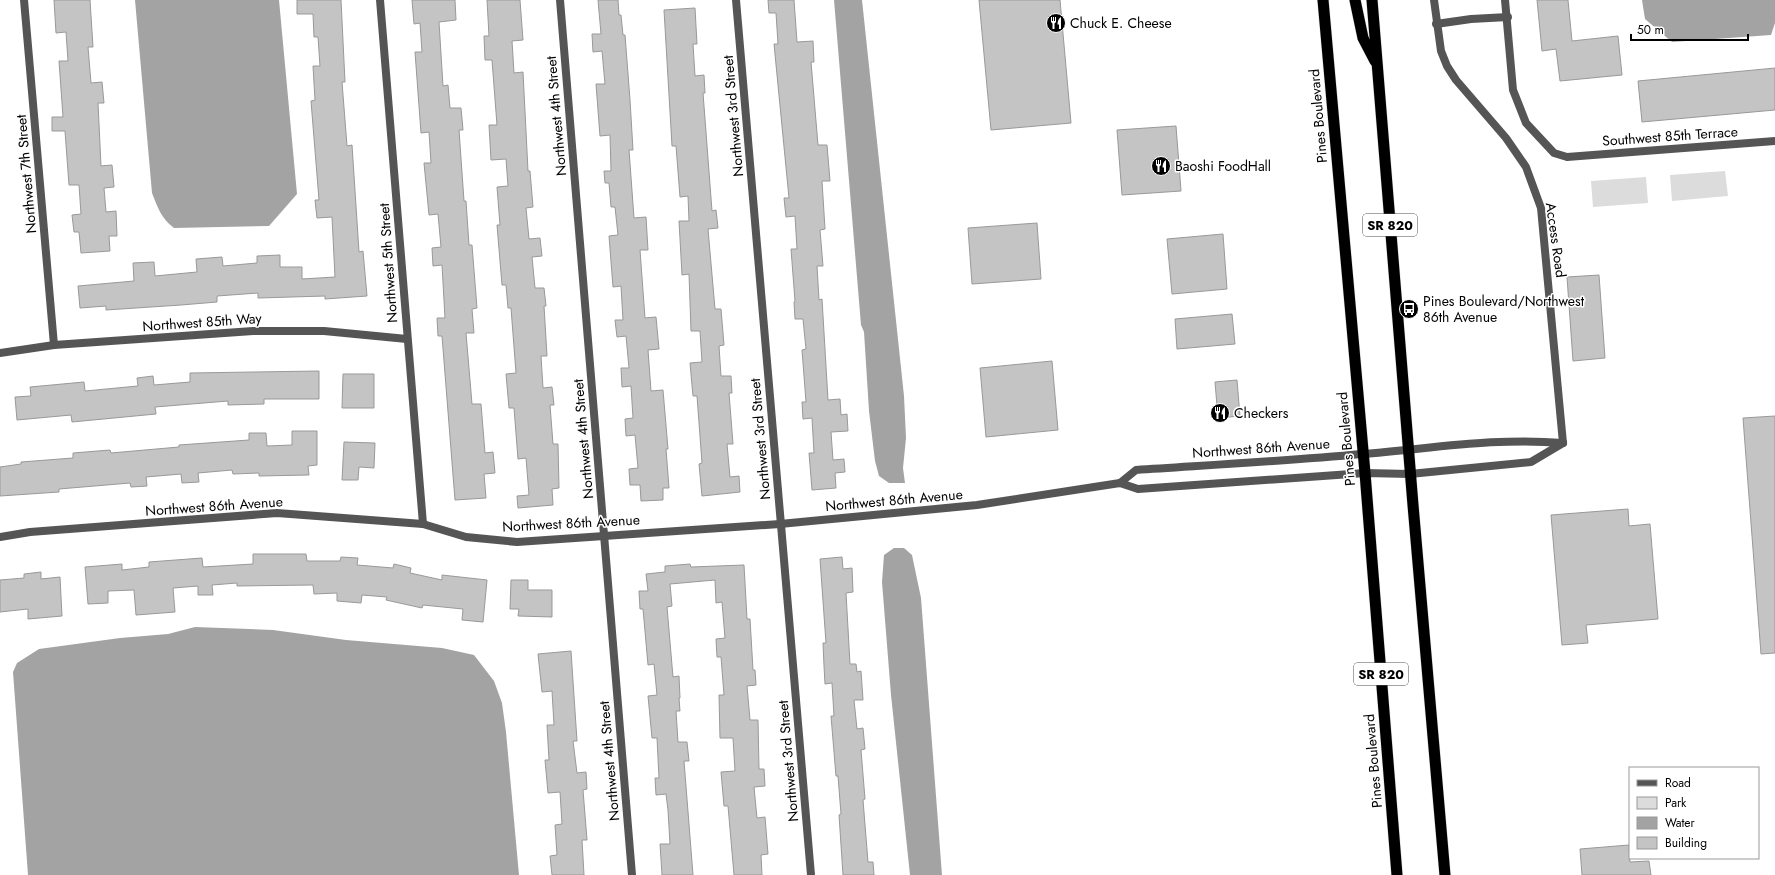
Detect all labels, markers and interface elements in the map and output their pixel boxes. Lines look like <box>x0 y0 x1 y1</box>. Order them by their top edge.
restaurant icon: Chuck E. Cheese <box>1045 12 1067 34</box>
place label: Chuck E. Cheese <box>1070 13 1172 33</box>
scale bar <box>1631 16 1748 42</box>
text: 50 m <box>1637 21 1664 39</box>
street label: Northwest 3rd Street <box>718 54 748 177</box>
street label: Northwest 4th Street <box>541 55 571 177</box>
street label: Pines Boulevard <box>1304 68 1332 164</box>
street label: Northwest 7th Street <box>11 113 41 234</box>
street label: Southwest 85th Terrace <box>1601 121 1739 151</box>
restaurant icon: Baoshi FoodHall <box>1150 155 1172 177</box>
place label: Baoshi FoodHall <box>1175 156 1271 176</box>
street label: Access Road <box>1541 201 1571 279</box>
street label: Northwest 5th Street <box>374 202 402 323</box>
road number: SR 820 <box>1363 214 1417 236</box>
place label: Pines Boulevard/Northwest 86th Avenue <box>1423 291 1585 327</box>
bus stop icon: Pines Boulevard/Northwest 86th Avenue <box>1398 298 1420 320</box>
street label: Northwest 85th Way <box>142 308 263 336</box>
street label: Northwest 3rd Street <box>745 377 775 500</box>
street label: Northwest 4th Street <box>568 378 598 500</box>
street label: Pines Boulevard <box>1332 391 1360 487</box>
restaurant icon: Checkers <box>1209 402 1231 424</box>
place label: Checkers <box>1234 403 1289 423</box>
street label: Northwest 86th Avenue <box>1192 433 1330 463</box>
street label: Northwest 86th Avenue <box>824 484 964 516</box>
street label: Northwest 86th Avenue <box>145 491 283 521</box>
street label: Northwest 86th Avenue <box>502 509 640 537</box>
road number: SR 820 <box>1354 663 1408 685</box>
street label: Northwest 3rd Street <box>773 699 803 822</box>
street label: Northwest 4th Street <box>594 700 624 822</box>
street label: Pines Boulevard <box>1359 713 1387 809</box>
legend <box>1629 767 1759 859</box>
text: Road <box>1665 774 1691 792</box>
text: Park <box>1665 794 1687 812</box>
text: Water <box>1665 814 1696 832</box>
text: Building <box>1665 834 1707 852</box>

